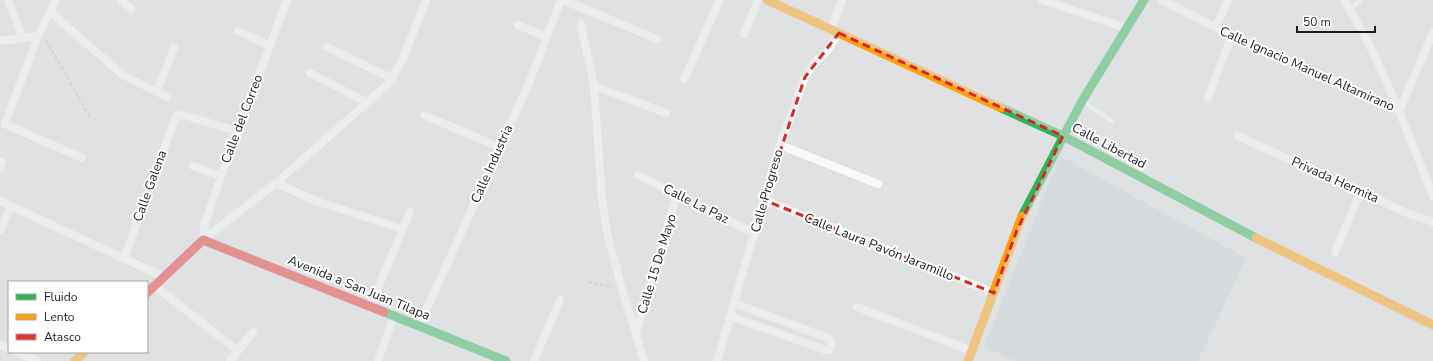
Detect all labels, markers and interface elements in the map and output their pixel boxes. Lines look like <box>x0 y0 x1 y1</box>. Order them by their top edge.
scale bar <box>1297 8 1375 34</box>
text: 50 m <box>1303 14 1331 30</box>
street label: Calle Ignacio Manuel Altamirano <box>1217 22 1397 116</box>
street label: Calle del Correo <box>217 72 267 166</box>
street label: Calle Libertad <box>1069 119 1149 173</box>
street label: Calle Industria <box>467 122 517 206</box>
street label: Calle Progreso <box>747 147 787 235</box>
street label: Calle Galena <box>129 148 171 224</box>
street label: Privada Hermita <box>1288 153 1382 207</box>
street label: Calle La Paz <box>660 180 732 228</box>
street label: Calle Laura Pavón Jaramillo <box>801 209 957 285</box>
street label: Calle 15 De Mayo <box>633 212 681 316</box>
street label: Avenida a San Juan Tilapa <box>285 251 433 325</box>
legend <box>8 281 148 353</box>
text: Fluido <box>44 289 78 305</box>
text: Lento <box>44 309 75 325</box>
text: Atasco <box>44 329 81 345</box>

